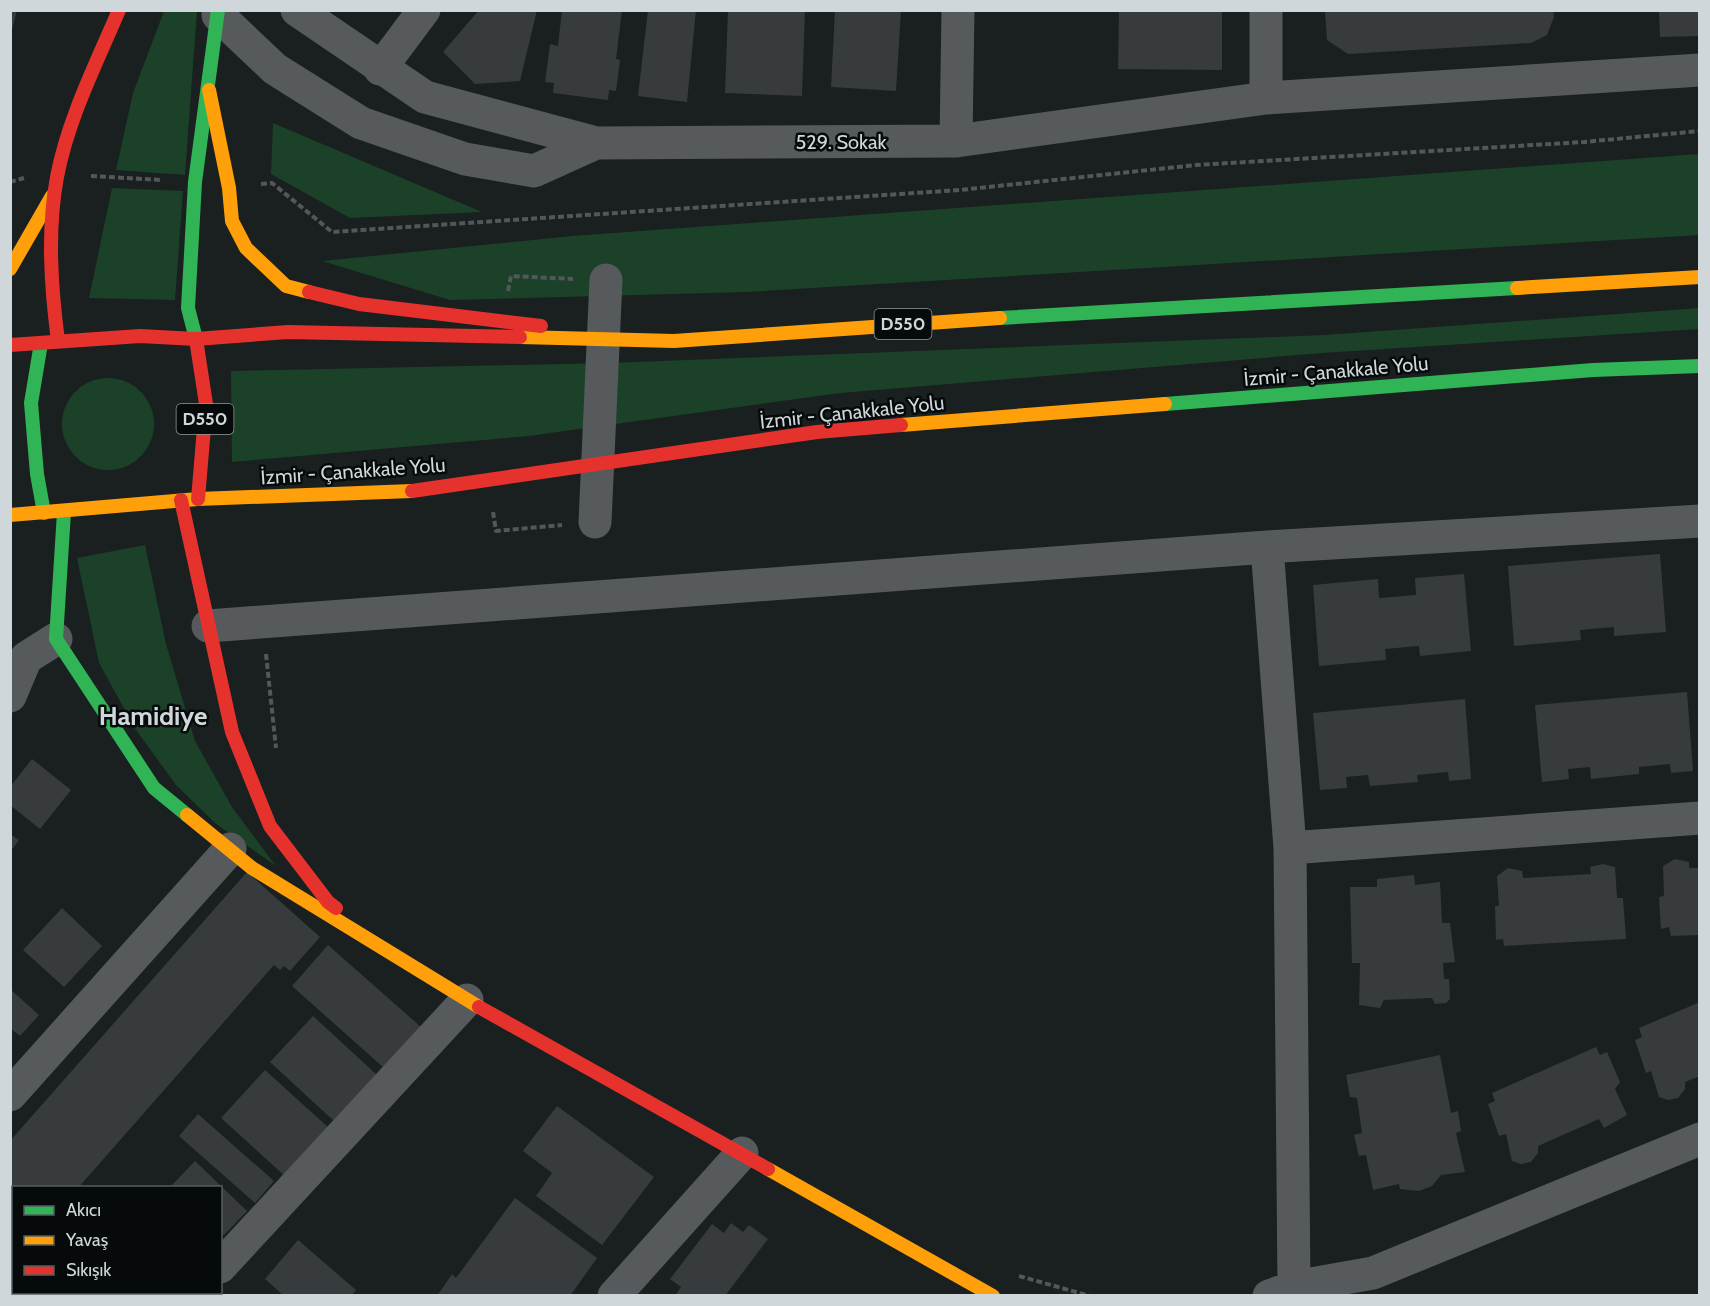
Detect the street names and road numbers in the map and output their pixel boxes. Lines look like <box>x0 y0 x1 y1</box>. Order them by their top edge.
street label: 529. Sokak <box>796 130 887 154</box>
road number: D550 <box>874 309 932 339</box>
street label: İzmir - Çanakkale Yolu <box>1243 351 1429 391</box>
street label: İzmir - Çanakkale Yolu <box>759 390 945 434</box>
road number: D550 <box>176 404 234 434</box>
street label: İzmir - Çanakkale Yolu <box>260 453 446 489</box>

